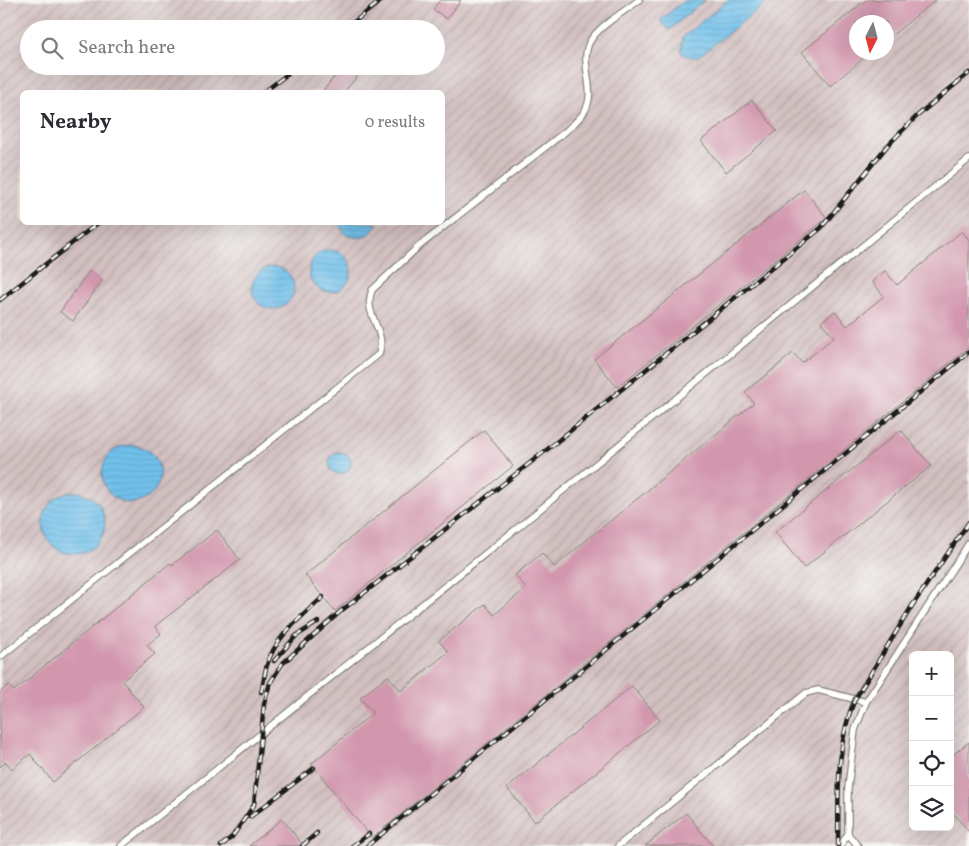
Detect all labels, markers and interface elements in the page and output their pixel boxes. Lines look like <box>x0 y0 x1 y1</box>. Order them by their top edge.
north arrow <box>849 15 894 60</box>
search box <box>20 20 445 75</box>
icon: search <box>38 34 66 62</box>
text: Search here <box>78 35 175 61</box>
text: Nearby <box>40 108 111 137</box>
text: 0 results <box>365 112 425 134</box>
map controls <box>909 651 954 831</box>
button: + <box>909 651 954 696</box>
button: − <box>909 696 954 741</box>
button: locate <box>909 741 954 786</box>
button: layers <box>909 786 954 831</box>

